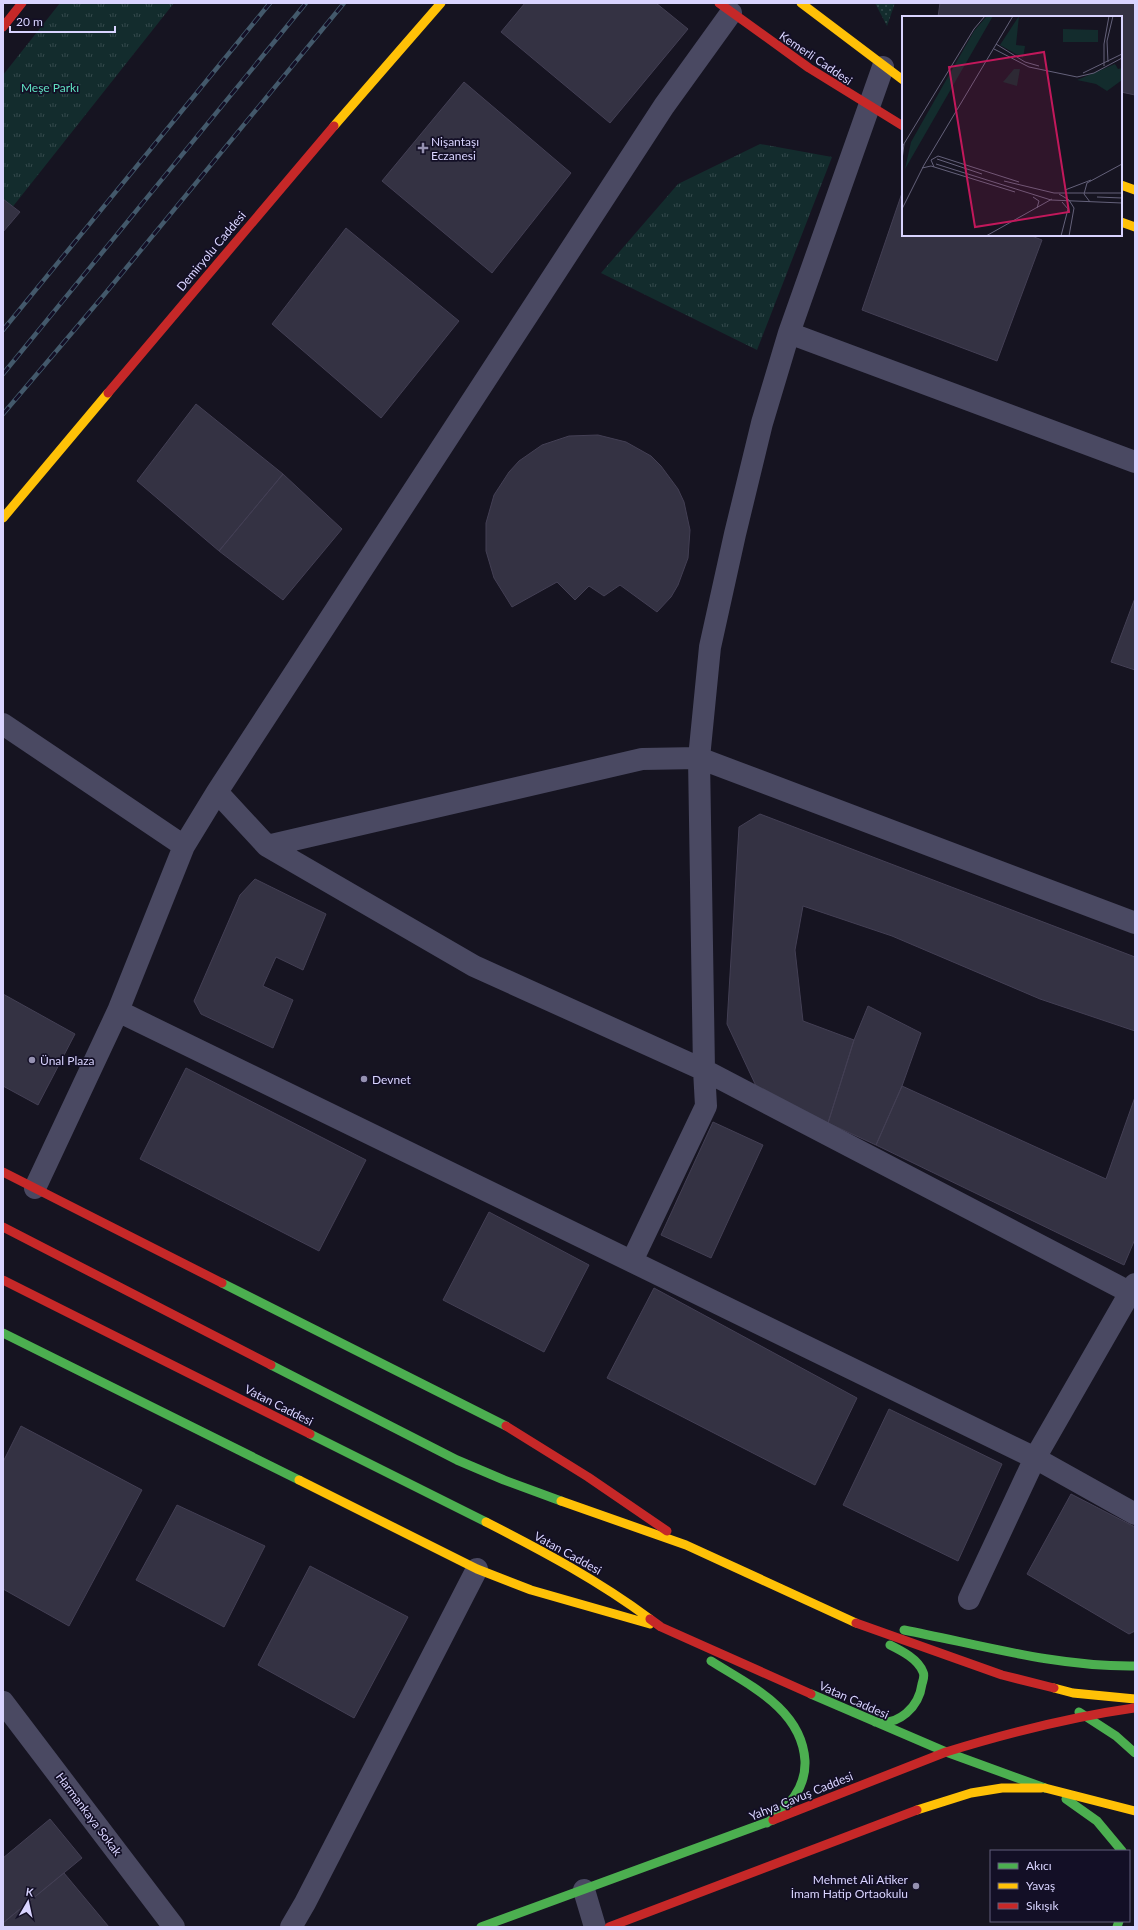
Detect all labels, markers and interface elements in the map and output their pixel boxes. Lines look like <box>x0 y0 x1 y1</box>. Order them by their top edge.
scale bar <box>10 8 115 34</box>
text: 20 m <box>16 14 43 29</box>
inset map <box>902 16 1122 236</box>
street label: Kemerli Caddesi <box>777 28 856 88</box>
park label: Meşe Parkı <box>21 80 79 95</box>
place label: Nişantaşı Eczanesi <box>431 134 479 163</box>
marker: Nişantaşı Eczanesi <box>418 143 428 153</box>
street label: Demiryolu Caddesi <box>173 208 249 294</box>
place label: Ünal Plaza <box>40 1053 95 1068</box>
marker: Ünal Plaza <box>27 1055 37 1065</box>
place label: Devnet <box>372 1072 411 1087</box>
marker: Devnet <box>359 1074 369 1084</box>
street label: Vatan Caddesi <box>242 1381 316 1429</box>
street label: Vatan Caddesi <box>532 1528 605 1578</box>
street label: Vatan Caddesi <box>817 1678 891 1722</box>
street label: Yahya Çavuş Caddesi <box>747 1768 855 1824</box>
street label: Harmankaya Sokak <box>53 1769 126 1859</box>
legend <box>990 1850 1130 1922</box>
text: Akıcı <box>1026 1858 1052 1873</box>
place label: Mehmet Ali Atiker İmam Hatip Ortaokulu <box>791 1872 909 1901</box>
text: Yavaş <box>1026 1878 1055 1893</box>
marker: Mehmet Ali Atiker İmam Hatip Ortaokulu <box>911 1881 921 1891</box>
north arrow <box>8 1882 48 1922</box>
text: K <box>25 1885 35 1899</box>
text: Sıkışık <box>1026 1898 1059 1913</box>

